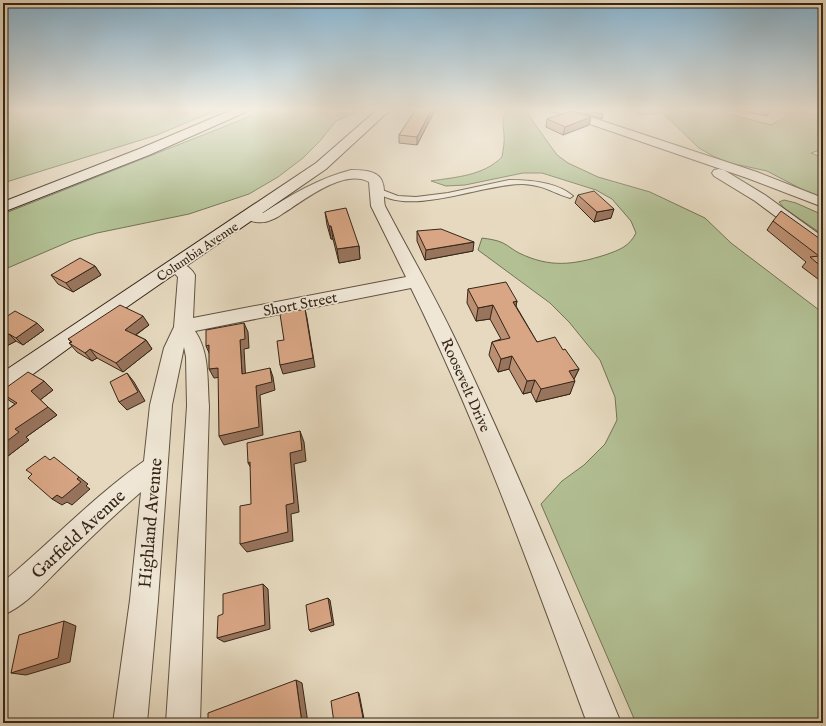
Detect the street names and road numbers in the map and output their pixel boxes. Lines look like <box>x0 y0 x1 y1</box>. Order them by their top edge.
street label: Columbia Avenue <box>154 219 242 286</box>
street label: Short Street <box>262 288 339 321</box>
street label: Roosevelt Drive <box>436 335 495 435</box>
street label: Highland Avenue <box>134 457 169 589</box>
street label: Garfield Avenue <box>27 485 131 585</box>

